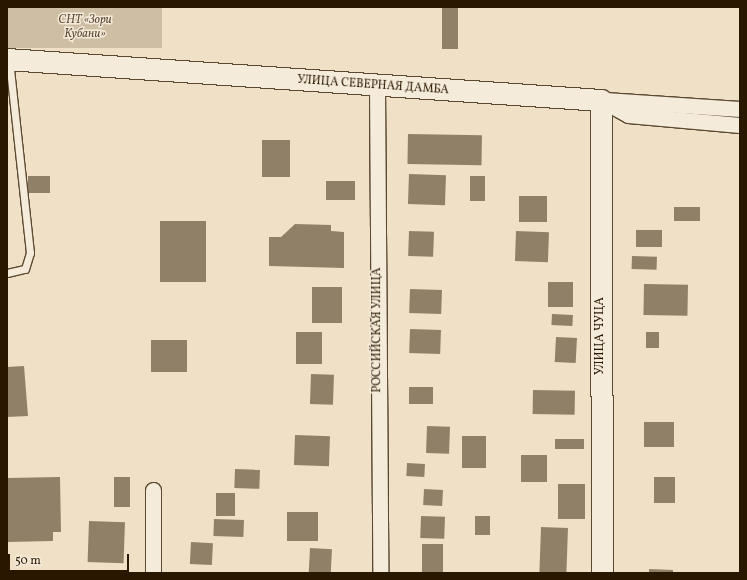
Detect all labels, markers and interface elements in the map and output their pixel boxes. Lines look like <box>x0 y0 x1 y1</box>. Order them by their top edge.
park label: СНТ «Зори Кубани» <box>58 14 112 42</box>
street label: УЛИЦА СЕВЕРНАЯ ДАМБА <box>297 74 449 98</box>
street label: РОССИЙСКАЯ УЛИЦА <box>371 267 385 393</box>
street label: УЛИЦА ЧУЦА <box>594 297 608 375</box>
scale bar <box>10 546 131 572</box>
text: 50 m <box>15 553 41 569</box>

